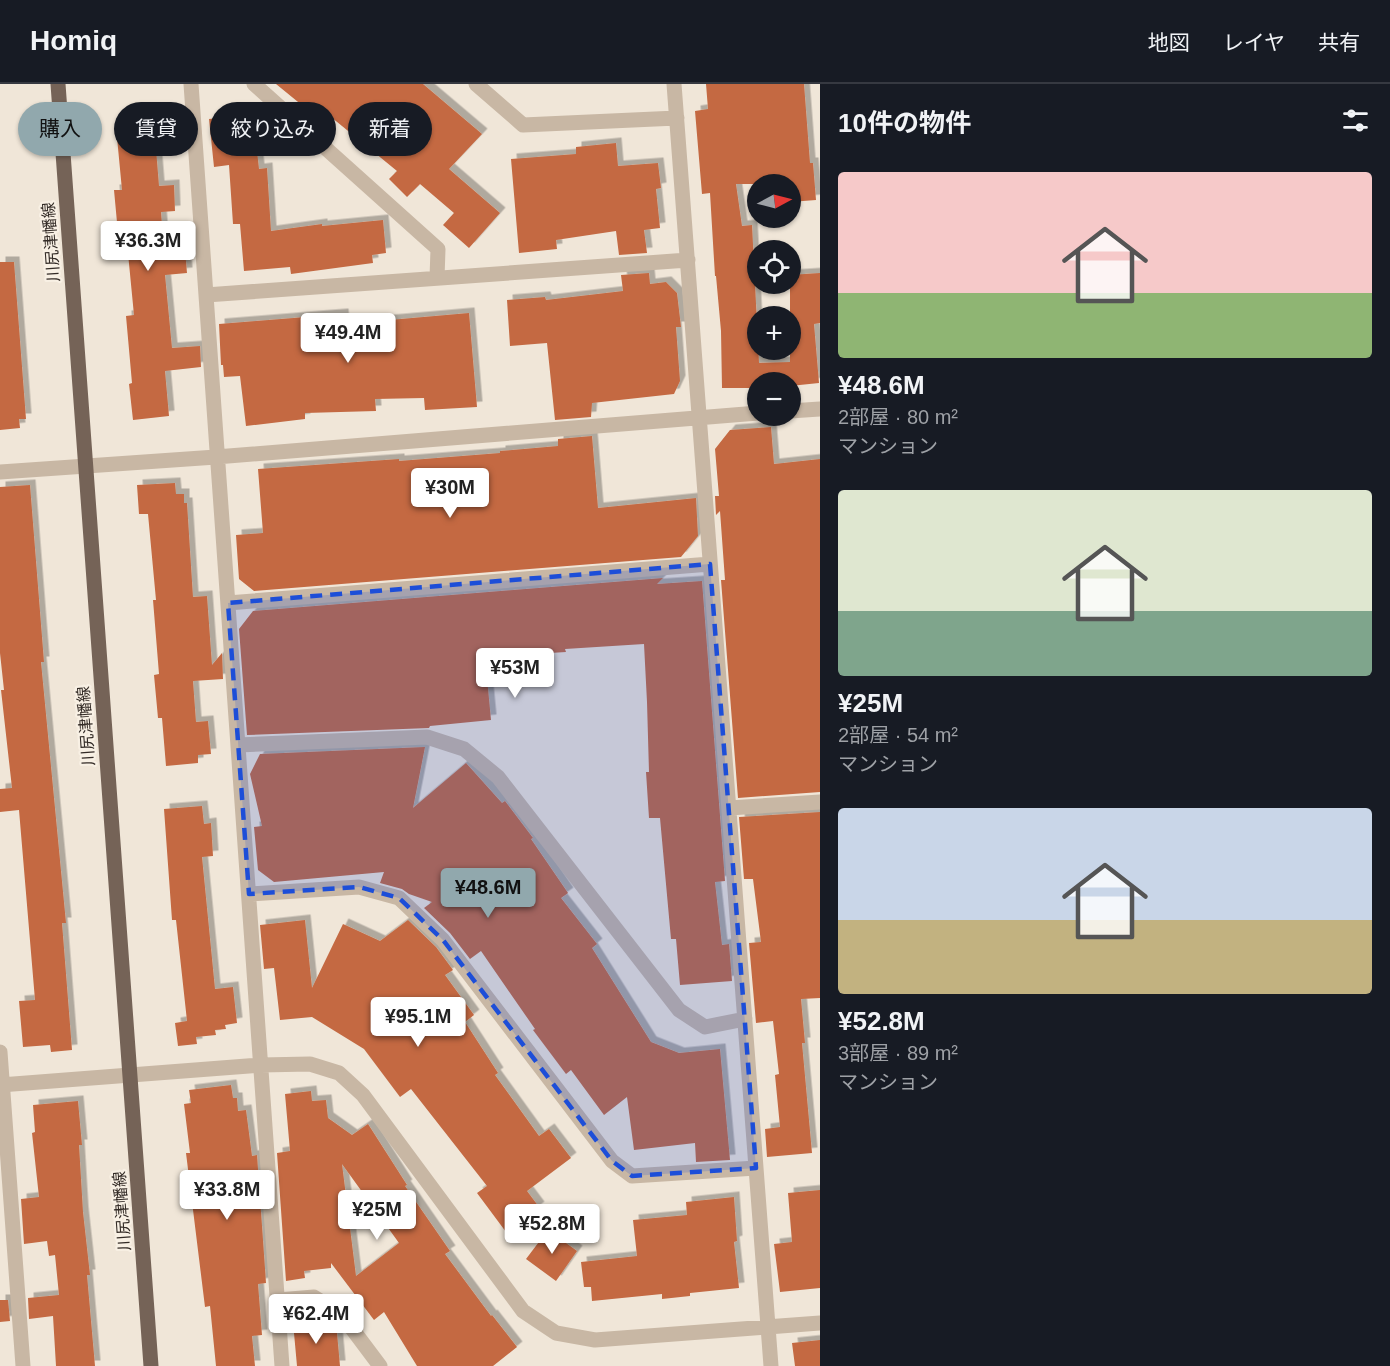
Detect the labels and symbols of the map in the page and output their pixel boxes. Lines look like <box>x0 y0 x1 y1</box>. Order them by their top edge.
north arrow <box>747 174 801 228</box>
street label: 川尻津幡線 <box>40 201 62 283</box>
pin: ¥36.3M <box>99 221 197 272</box>
pin: ¥49.4M <box>299 313 397 364</box>
pin: ¥30M <box>414 468 486 519</box>
pin: ¥53M <box>479 648 551 699</box>
street label: 川尻津幡線 <box>75 685 97 767</box>
pin: ¥48.6M <box>439 868 537 919</box>
pin: ¥95.1M <box>369 997 467 1048</box>
street label: 川尻津幡線 <box>111 1170 133 1252</box>
pin: ¥33.8M <box>178 1170 276 1221</box>
pin: ¥25M <box>341 1190 413 1241</box>
pin: ¥52.8M <box>503 1204 601 1255</box>
pin: ¥62.4M <box>267 1294 365 1345</box>

